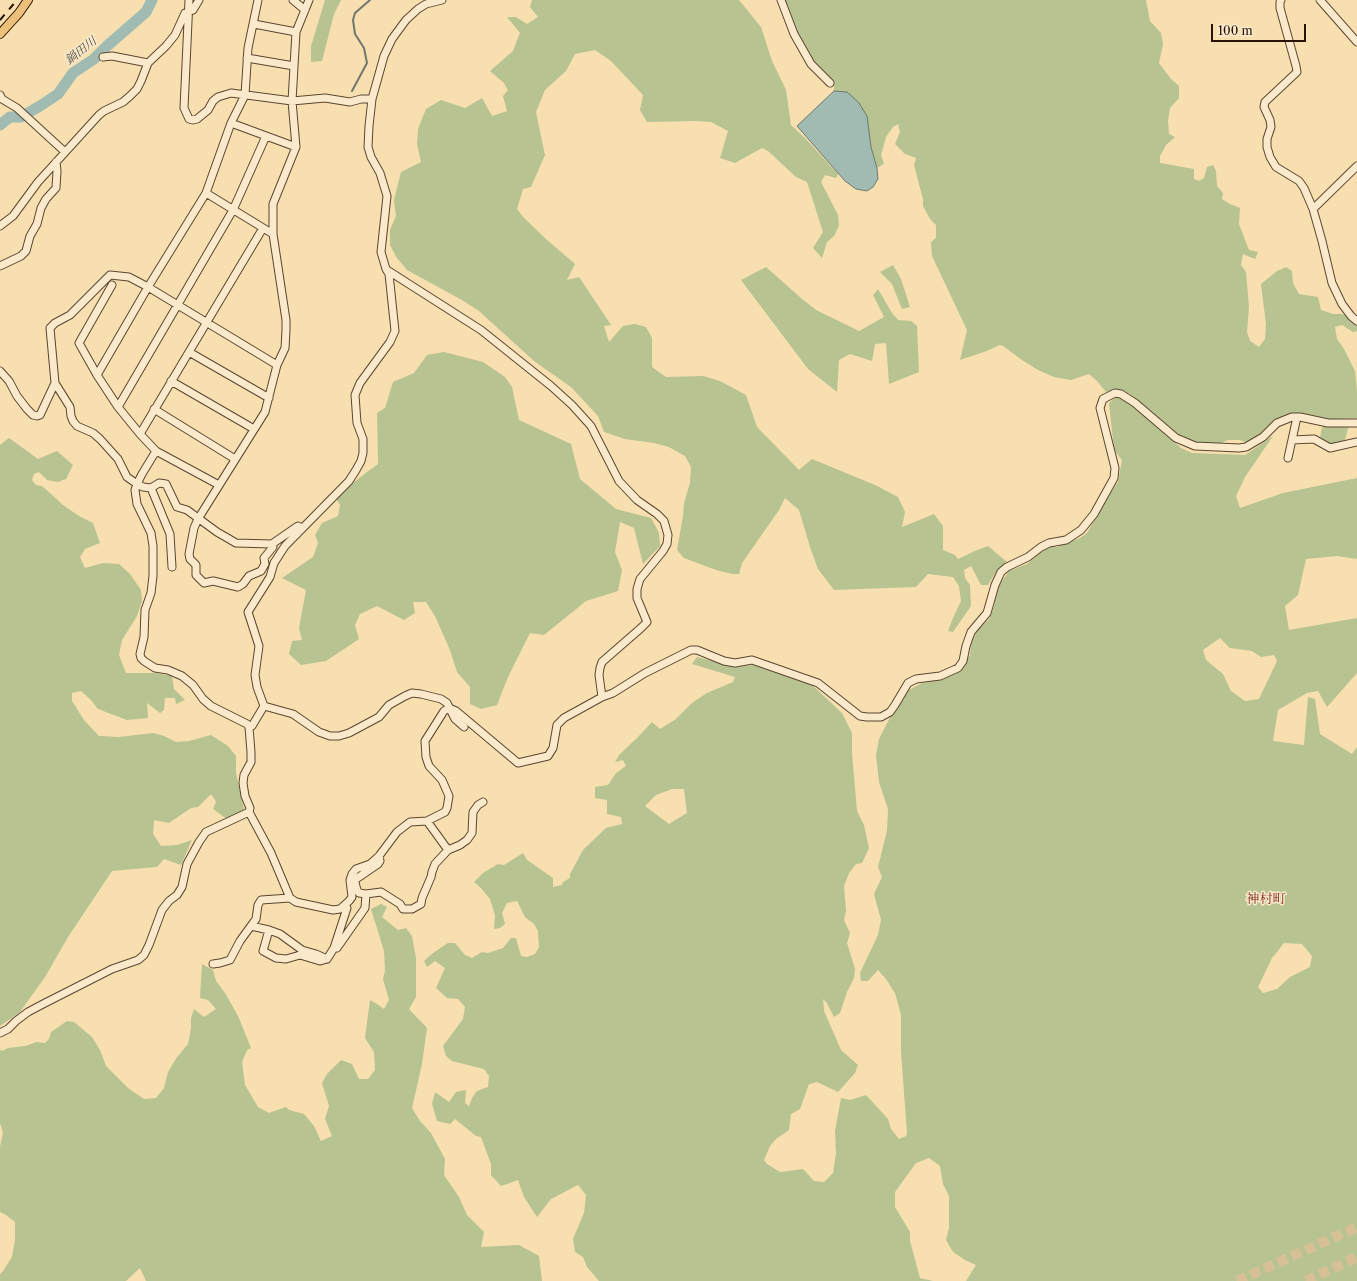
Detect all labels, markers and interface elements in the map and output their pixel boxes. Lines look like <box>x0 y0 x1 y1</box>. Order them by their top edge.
scale bar <box>1213 16 1308 42</box>
text: 100 m <box>1218 23 1253 38</box>
water label: 鍋田川 <box>62 34 100 68</box>
district label: 神村町 <box>1247 891 1285 907</box>

